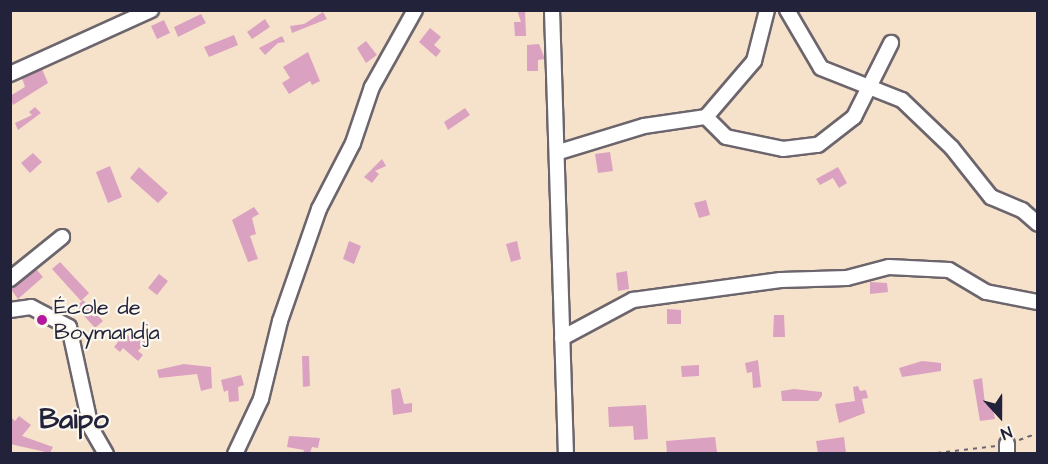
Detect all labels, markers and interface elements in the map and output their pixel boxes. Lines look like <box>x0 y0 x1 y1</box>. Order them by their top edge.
place label: École de Boymandja <box>54 294 160 346</box>
marker: École de Boymandja <box>35 313 49 327</box>
north arrow <box>970 386 1030 446</box>
district label: Baipo <box>39 403 109 437</box>
text: N <box>998 421 1015 445</box>

